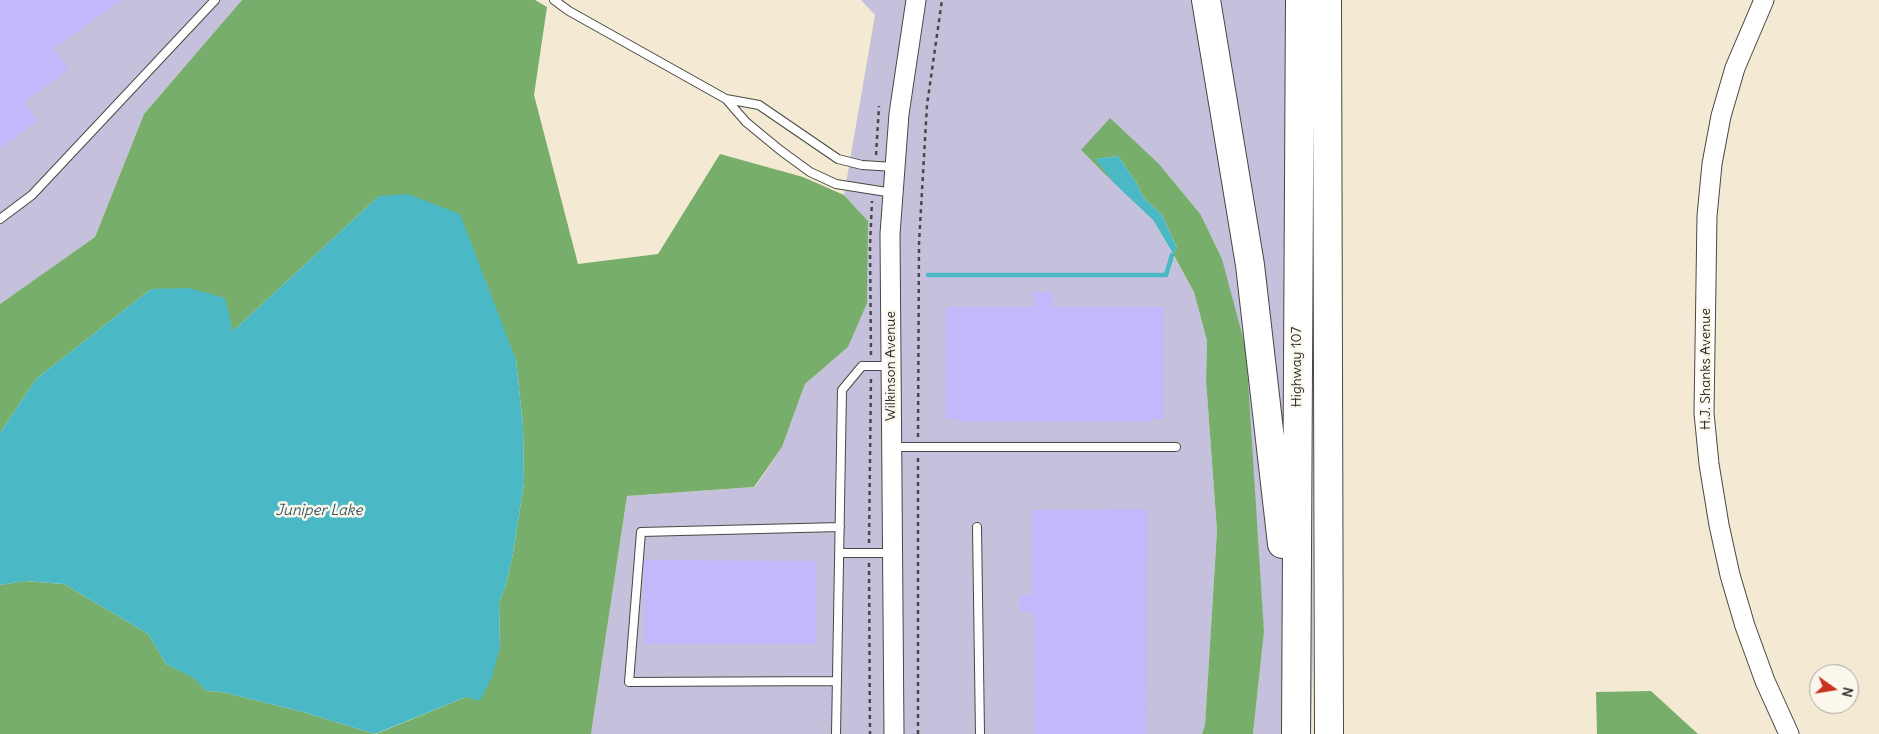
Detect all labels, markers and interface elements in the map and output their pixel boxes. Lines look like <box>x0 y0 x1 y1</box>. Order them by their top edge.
street label: H.J. Shanks Avenue <box>1698 308 1714 430</box>
street label: Wilkinson Avenue <box>883 311 899 421</box>
street label: Highway 107 <box>1289 327 1305 407</box>
water label: Juniper Lake <box>276 502 362 520</box>
north arrow <box>1809 664 1859 714</box>
text: N <box>1838 685 1858 699</box>

